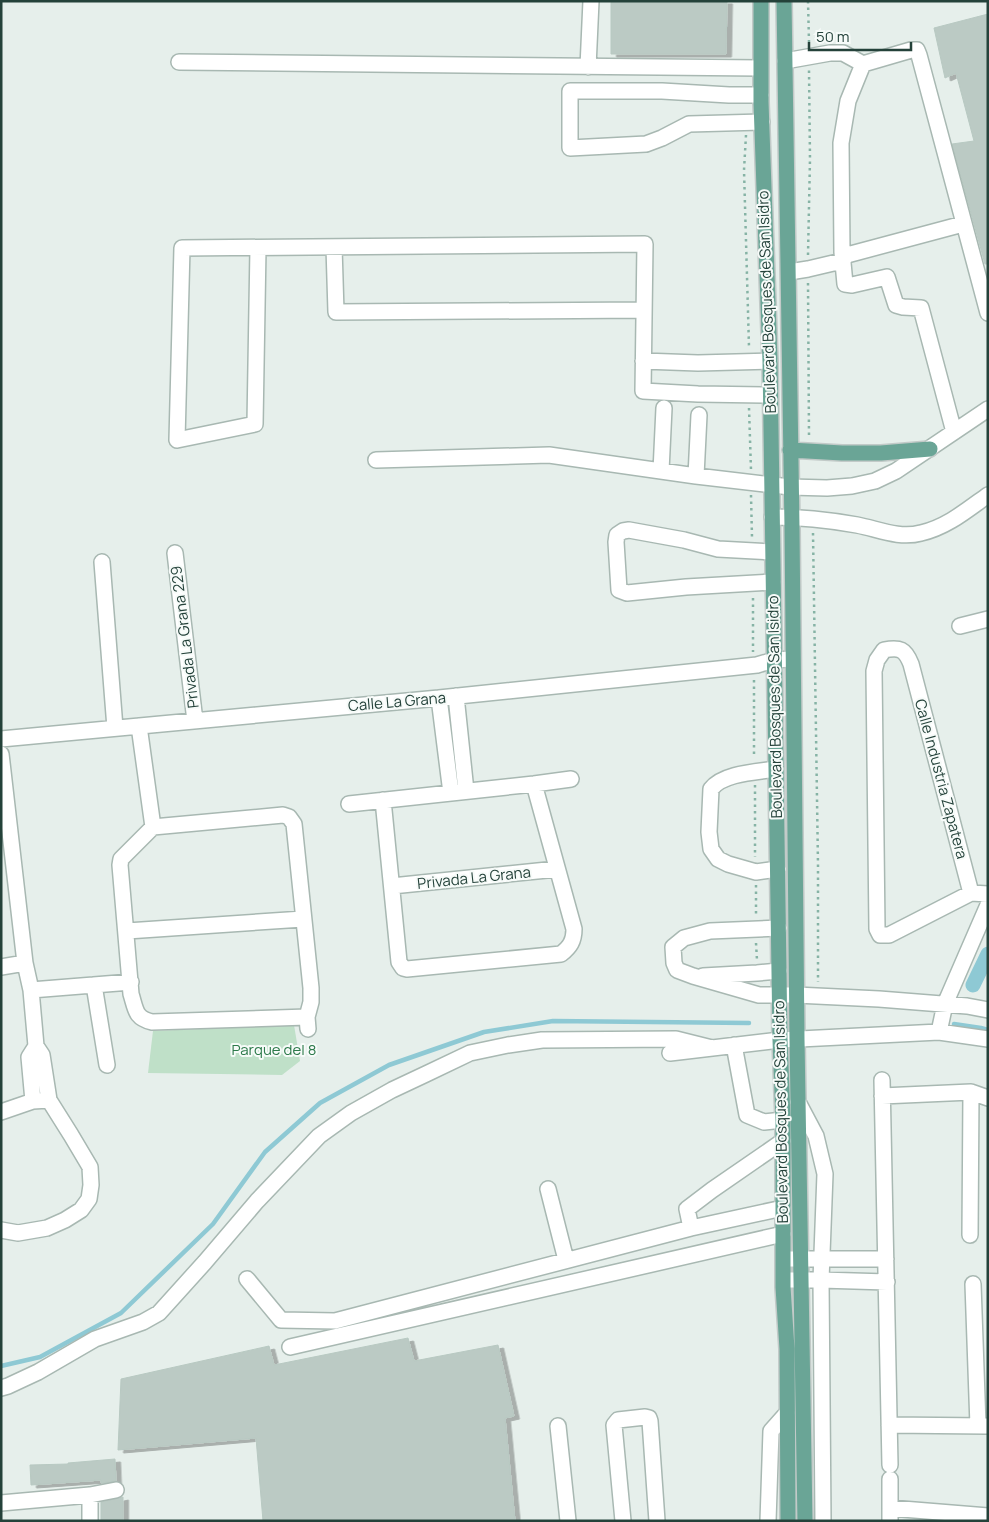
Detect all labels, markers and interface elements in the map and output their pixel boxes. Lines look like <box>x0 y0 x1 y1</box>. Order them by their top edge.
scale bar <box>809 20 912 52</box>
text: 50 m <box>816 26 850 47</box>
street label: Boulevard Bosques de San Isidro <box>752 190 781 414</box>
street label: Privada La Grana 229 <box>165 565 204 709</box>
street label: Boulevard Bosques de San Isidro <box>762 595 787 819</box>
street label: Calle La Grana <box>347 687 447 716</box>
street label: Calle Industria Zapatera <box>910 697 973 861</box>
street label: Privada La Grana <box>416 861 532 894</box>
street label: Boulevard Bosques de San Isidro <box>768 1000 793 1224</box>
park label: Parque del 8 <box>232 1039 316 1060</box>

